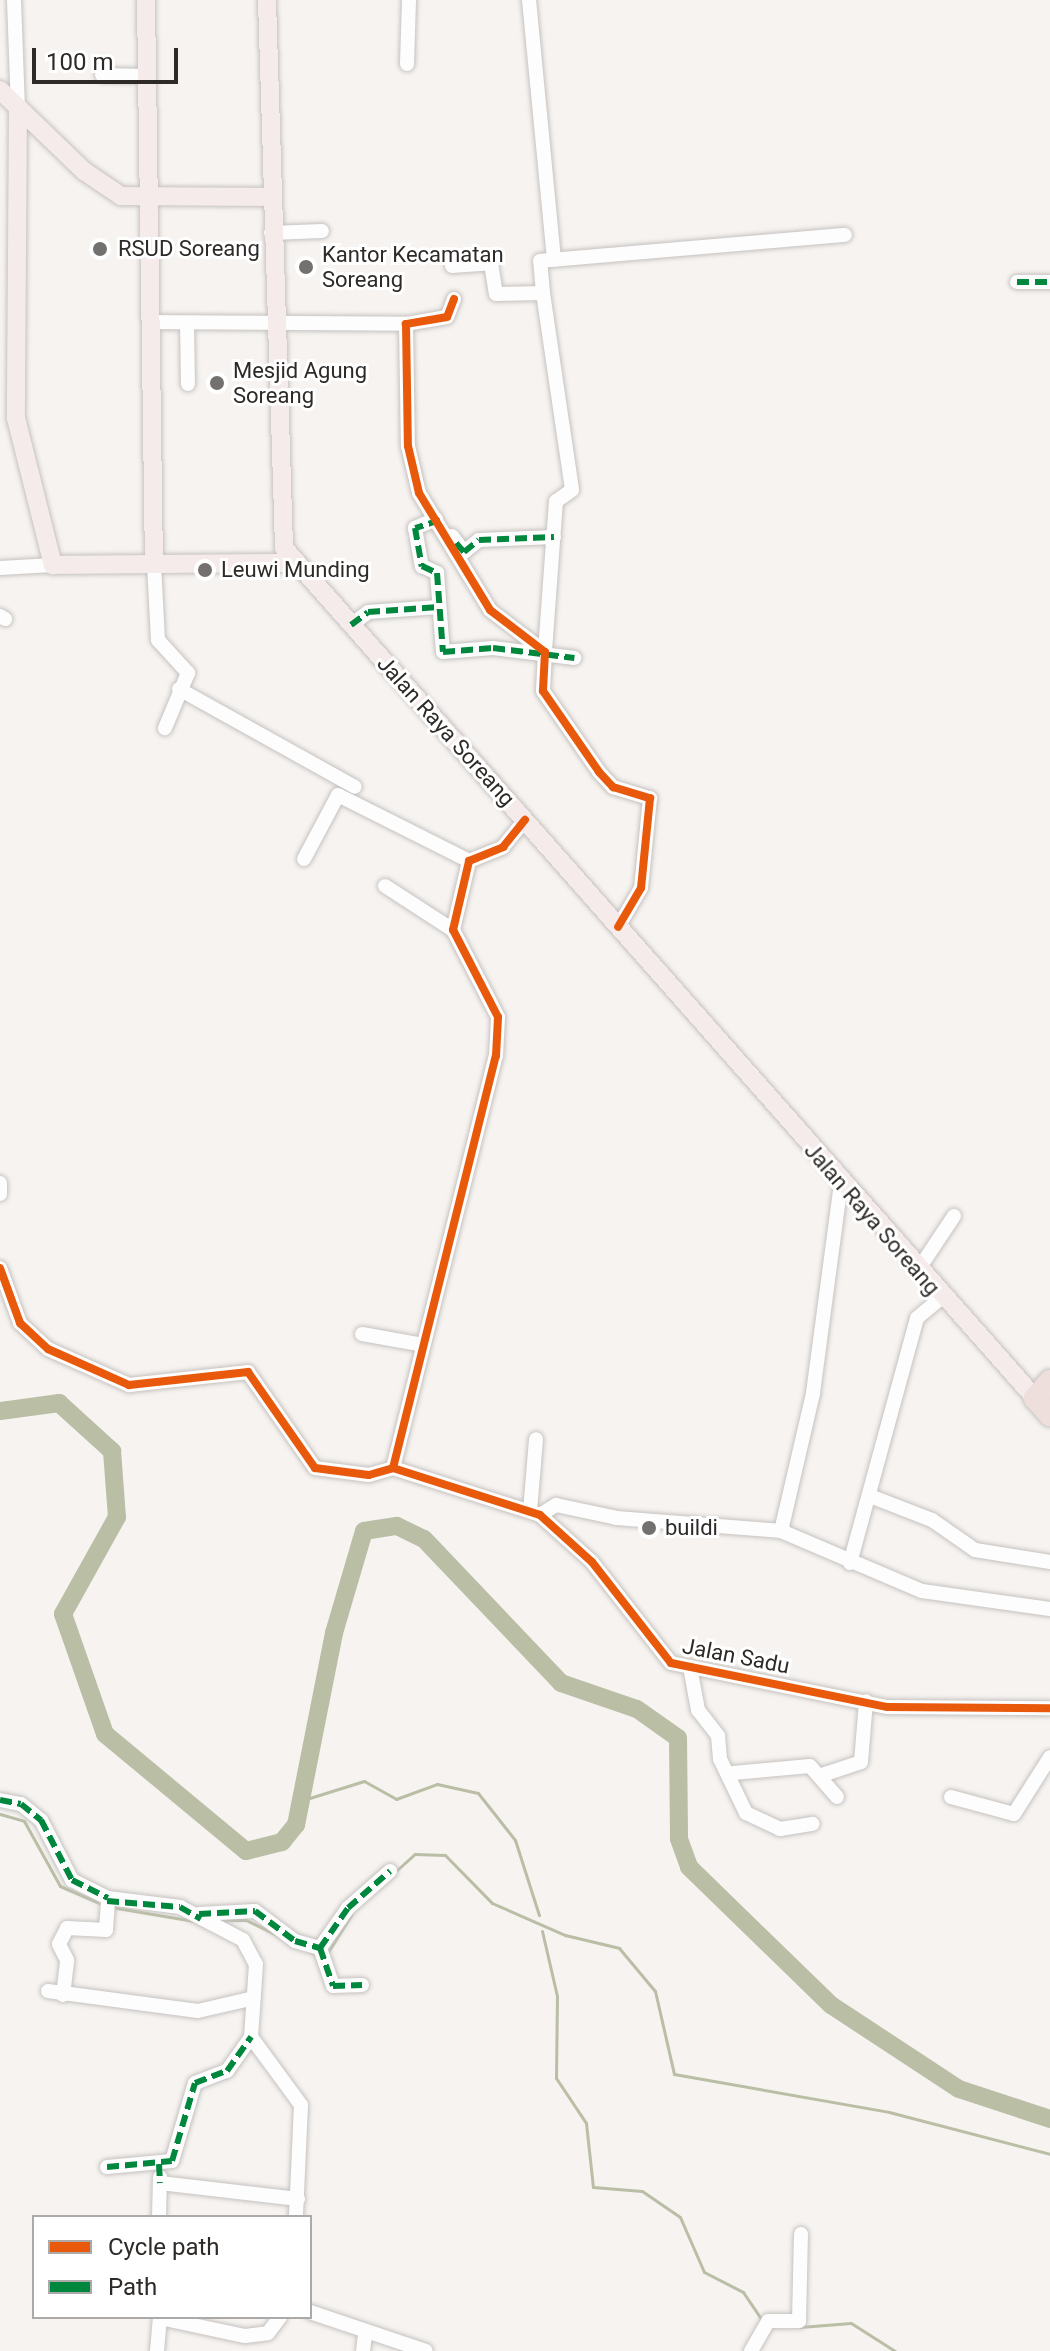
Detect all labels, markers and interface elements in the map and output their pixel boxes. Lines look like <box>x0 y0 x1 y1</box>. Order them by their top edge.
scale bar <box>36 32 182 82</box>
text: 100 m <box>46 48 113 76</box>
place label: RSUD Soreang <box>118 236 260 262</box>
marker: RSUD Soreang <box>89 238 111 260</box>
place label: Kantor Kecamatan Soreang <box>322 241 504 292</box>
marker: Kantor Kecamatan Soreang <box>297 258 315 276</box>
place label: Mesjid Agung Soreang <box>233 357 367 408</box>
marker: Mesjid Agung Soreang <box>208 374 226 392</box>
place label: Leuwi Munding <box>221 557 370 583</box>
marker: Leuwi Munding <box>196 561 214 579</box>
street label: Jalan Raya Soreang <box>372 650 520 812</box>
street label: Jalan Raya Soreang <box>799 1137 945 1301</box>
place label: buildi <box>665 1515 718 1541</box>
marker: buildi <box>640 1519 658 1537</box>
street label: Jalan Sadu <box>680 1633 792 1679</box>
legend <box>32 2215 312 2319</box>
text: Cycle path <box>108 2233 220 2261</box>
text: Path <box>108 2273 157 2301</box>

